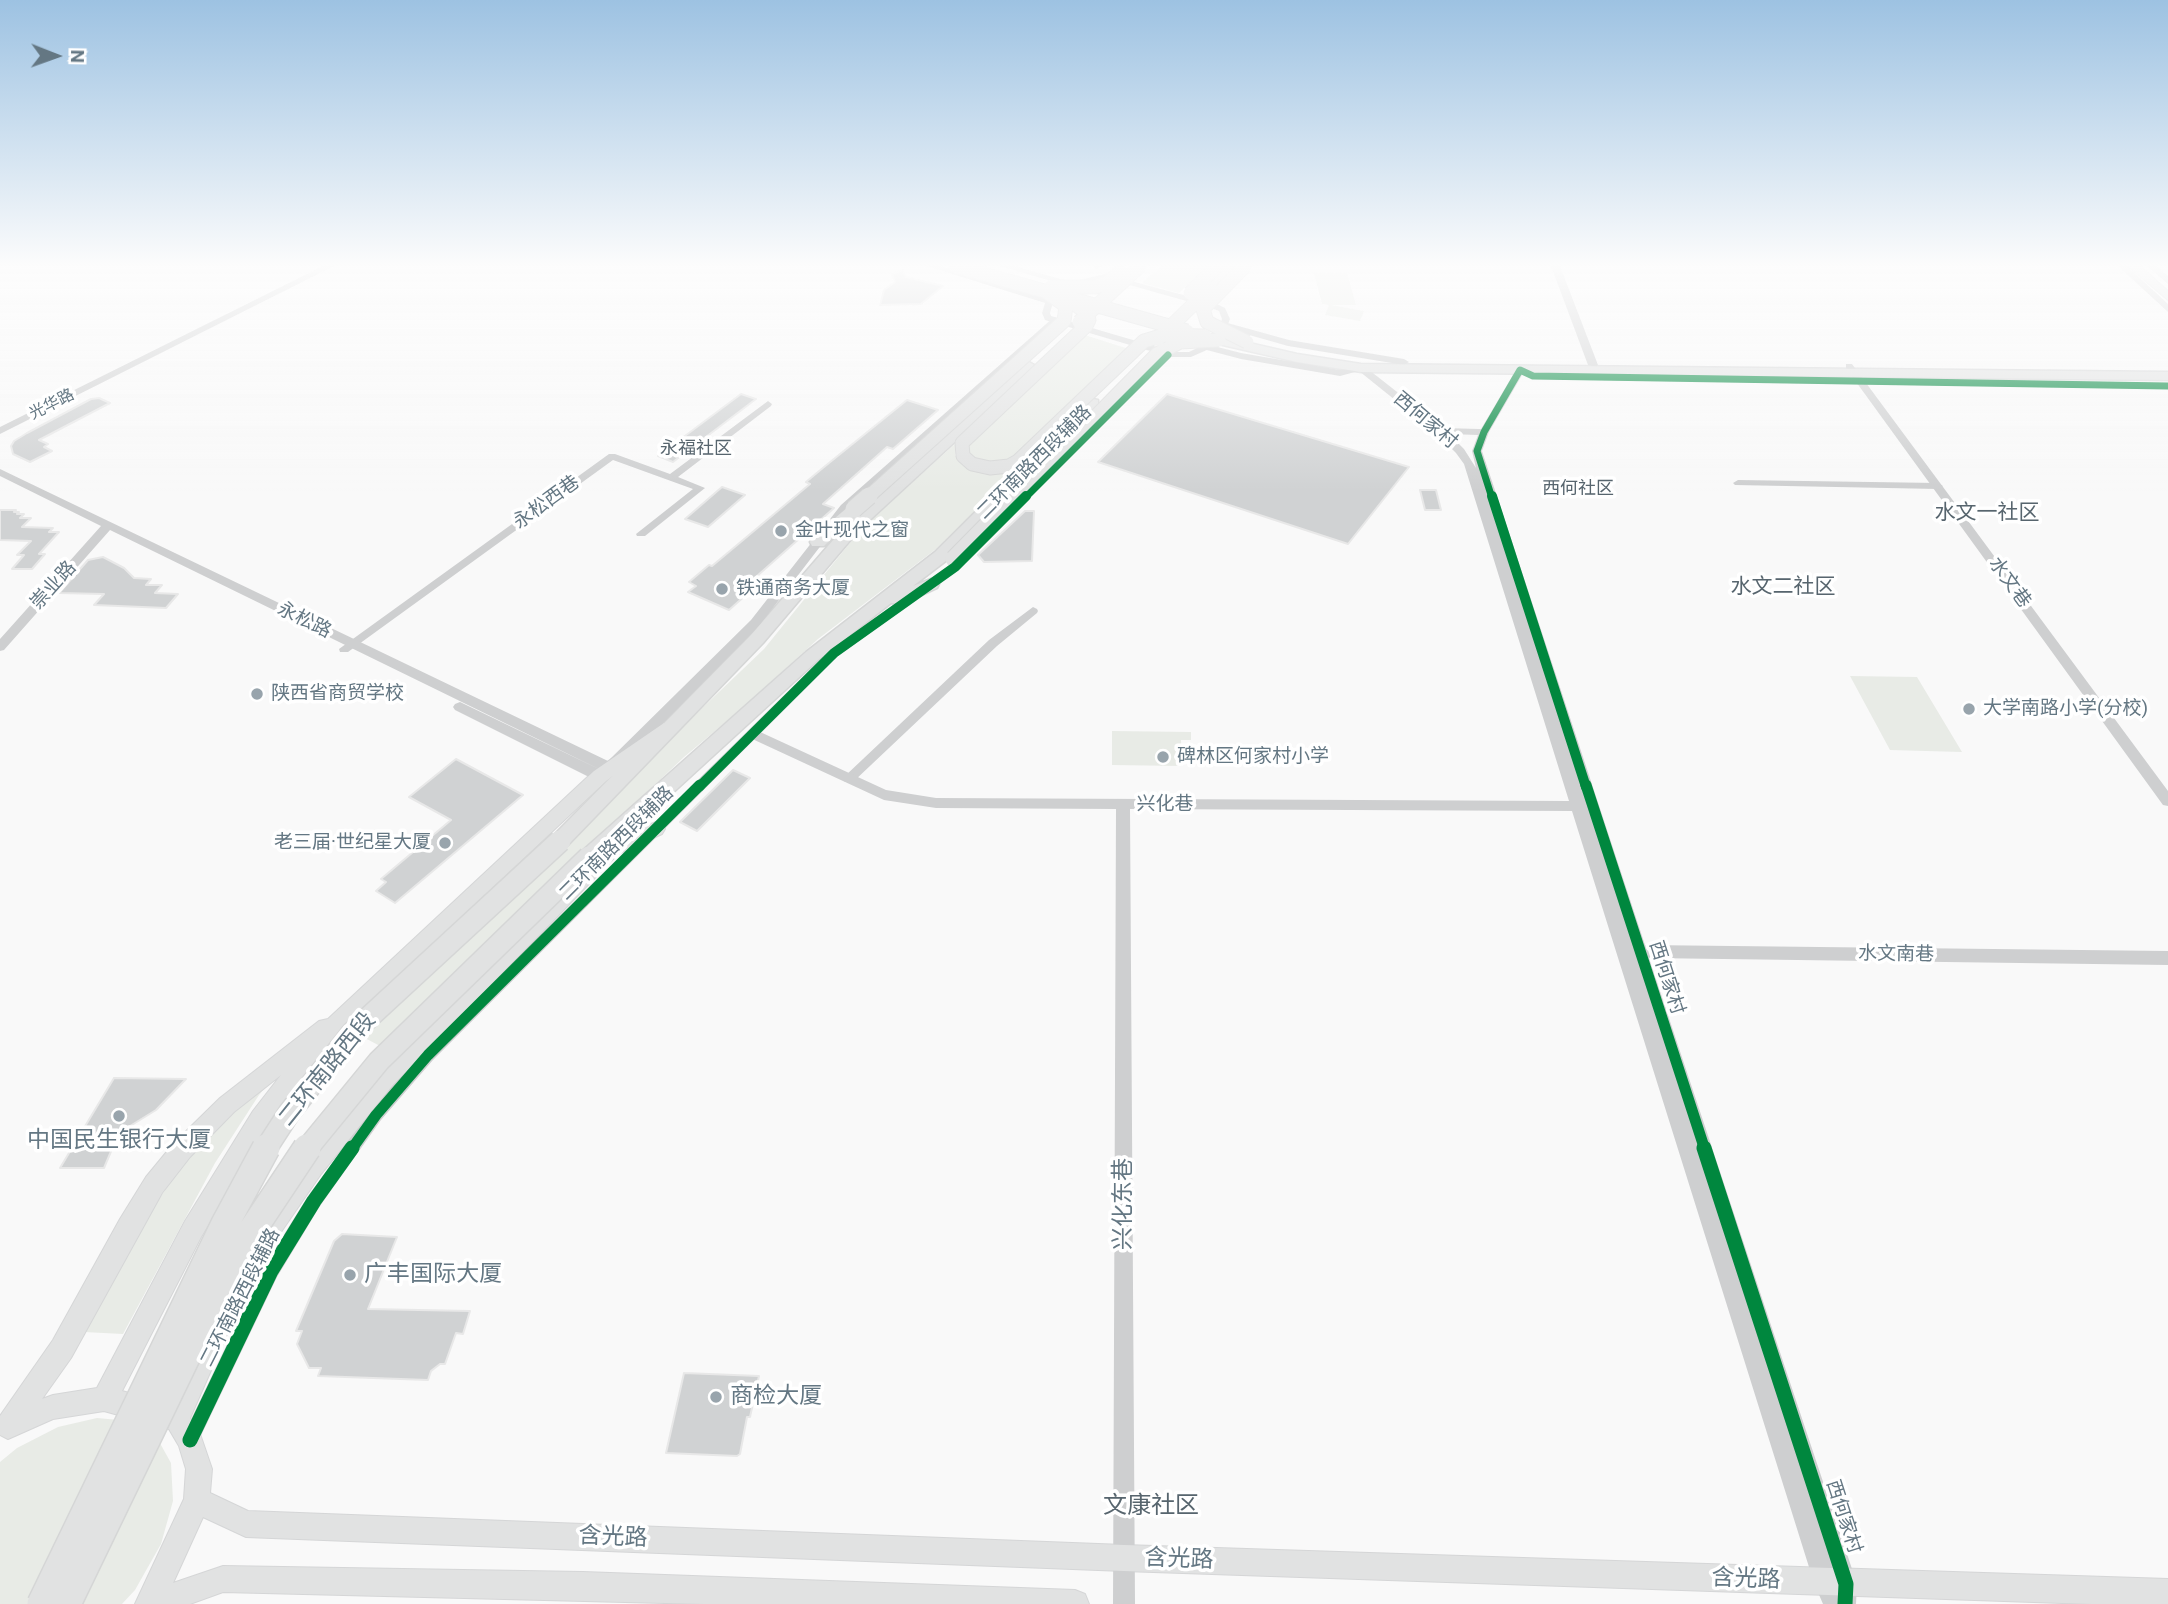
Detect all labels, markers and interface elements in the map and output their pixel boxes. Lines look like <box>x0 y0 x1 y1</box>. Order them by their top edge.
north arrow <box>21 21 91 91</box>
text: N <box>66 49 89 63</box>
street label: 光华路 <box>26 386 78 424</box>
street label: 西何家村 <box>1389 388 1461 454</box>
street label: 二环南路西段辅路 <box>973 401 1097 525</box>
district label: 永福社区 <box>660 438 732 460</box>
street label: 永松西巷 <box>510 471 584 535</box>
district label: 西何社区 <box>1542 478 1614 500</box>
district label: 水文一社区 <box>1935 501 2039 527</box>
place label: 金叶现代之窗 <box>795 520 909 542</box>
marker: 金叶现代之窗 <box>773 523 789 539</box>
street label: 水文巷 <box>1983 553 2035 613</box>
street label: 崇业路 <box>26 557 82 615</box>
district label: 水文二社区 <box>1731 575 1835 601</box>
place label: 铁通商务大厦 <box>736 578 850 600</box>
marker: 铁通商务大厦 <box>714 581 730 597</box>
street label: 永松路 <box>273 598 335 644</box>
place label: 陕西省商贸学校 <box>271 683 404 705</box>
marker: 陕西省商贸学校 <box>249 686 265 702</box>
place label: 大学南路小学(分校) <box>1983 698 2148 720</box>
marker: 大学南路小学(分校) <box>1961 701 1977 717</box>
place label: 碑林区何家村小学 <box>1177 746 1329 768</box>
marker: 碑林区何家村小学 <box>1155 749 1171 765</box>
street label: 二环南路西段辅路 <box>555 782 679 906</box>
street label: 兴化巷 <box>1137 794 1193 816</box>
place label: 老三届·世纪星大厦 <box>274 832 431 854</box>
marker: 老三届·世纪星大厦 <box>437 835 453 851</box>
street label: 西何家村 <box>1643 938 1689 1018</box>
street label: 水文南巷 <box>1858 943 1934 967</box>
street label: 二环南路西段 <box>274 1008 382 1132</box>
marker: 中国民生银行大厦 <box>111 1108 127 1124</box>
place label: 中国民生银行大厦 <box>27 1127 211 1155</box>
street label: 兴化东巷 <box>1110 1158 1138 1250</box>
street label: 二环南路西段辅路 <box>196 1225 286 1371</box>
place label: 广丰国际大厦 <box>364 1261 502 1289</box>
marker: 广丰国际大厦 <box>342 1267 358 1283</box>
place label: 商检大厦 <box>730 1383 822 1411</box>
marker: 商检大厦 <box>708 1389 724 1405</box>
street label: 西何家村 <box>1820 1477 1866 1557</box>
district label: 文康社区 <box>1103 1493 1199 1521</box>
street label: 含光路 <box>578 1523 648 1553</box>
street label: 含光路 <box>1144 1545 1214 1575</box>
street label: 含光路 <box>1711 1565 1781 1595</box>

